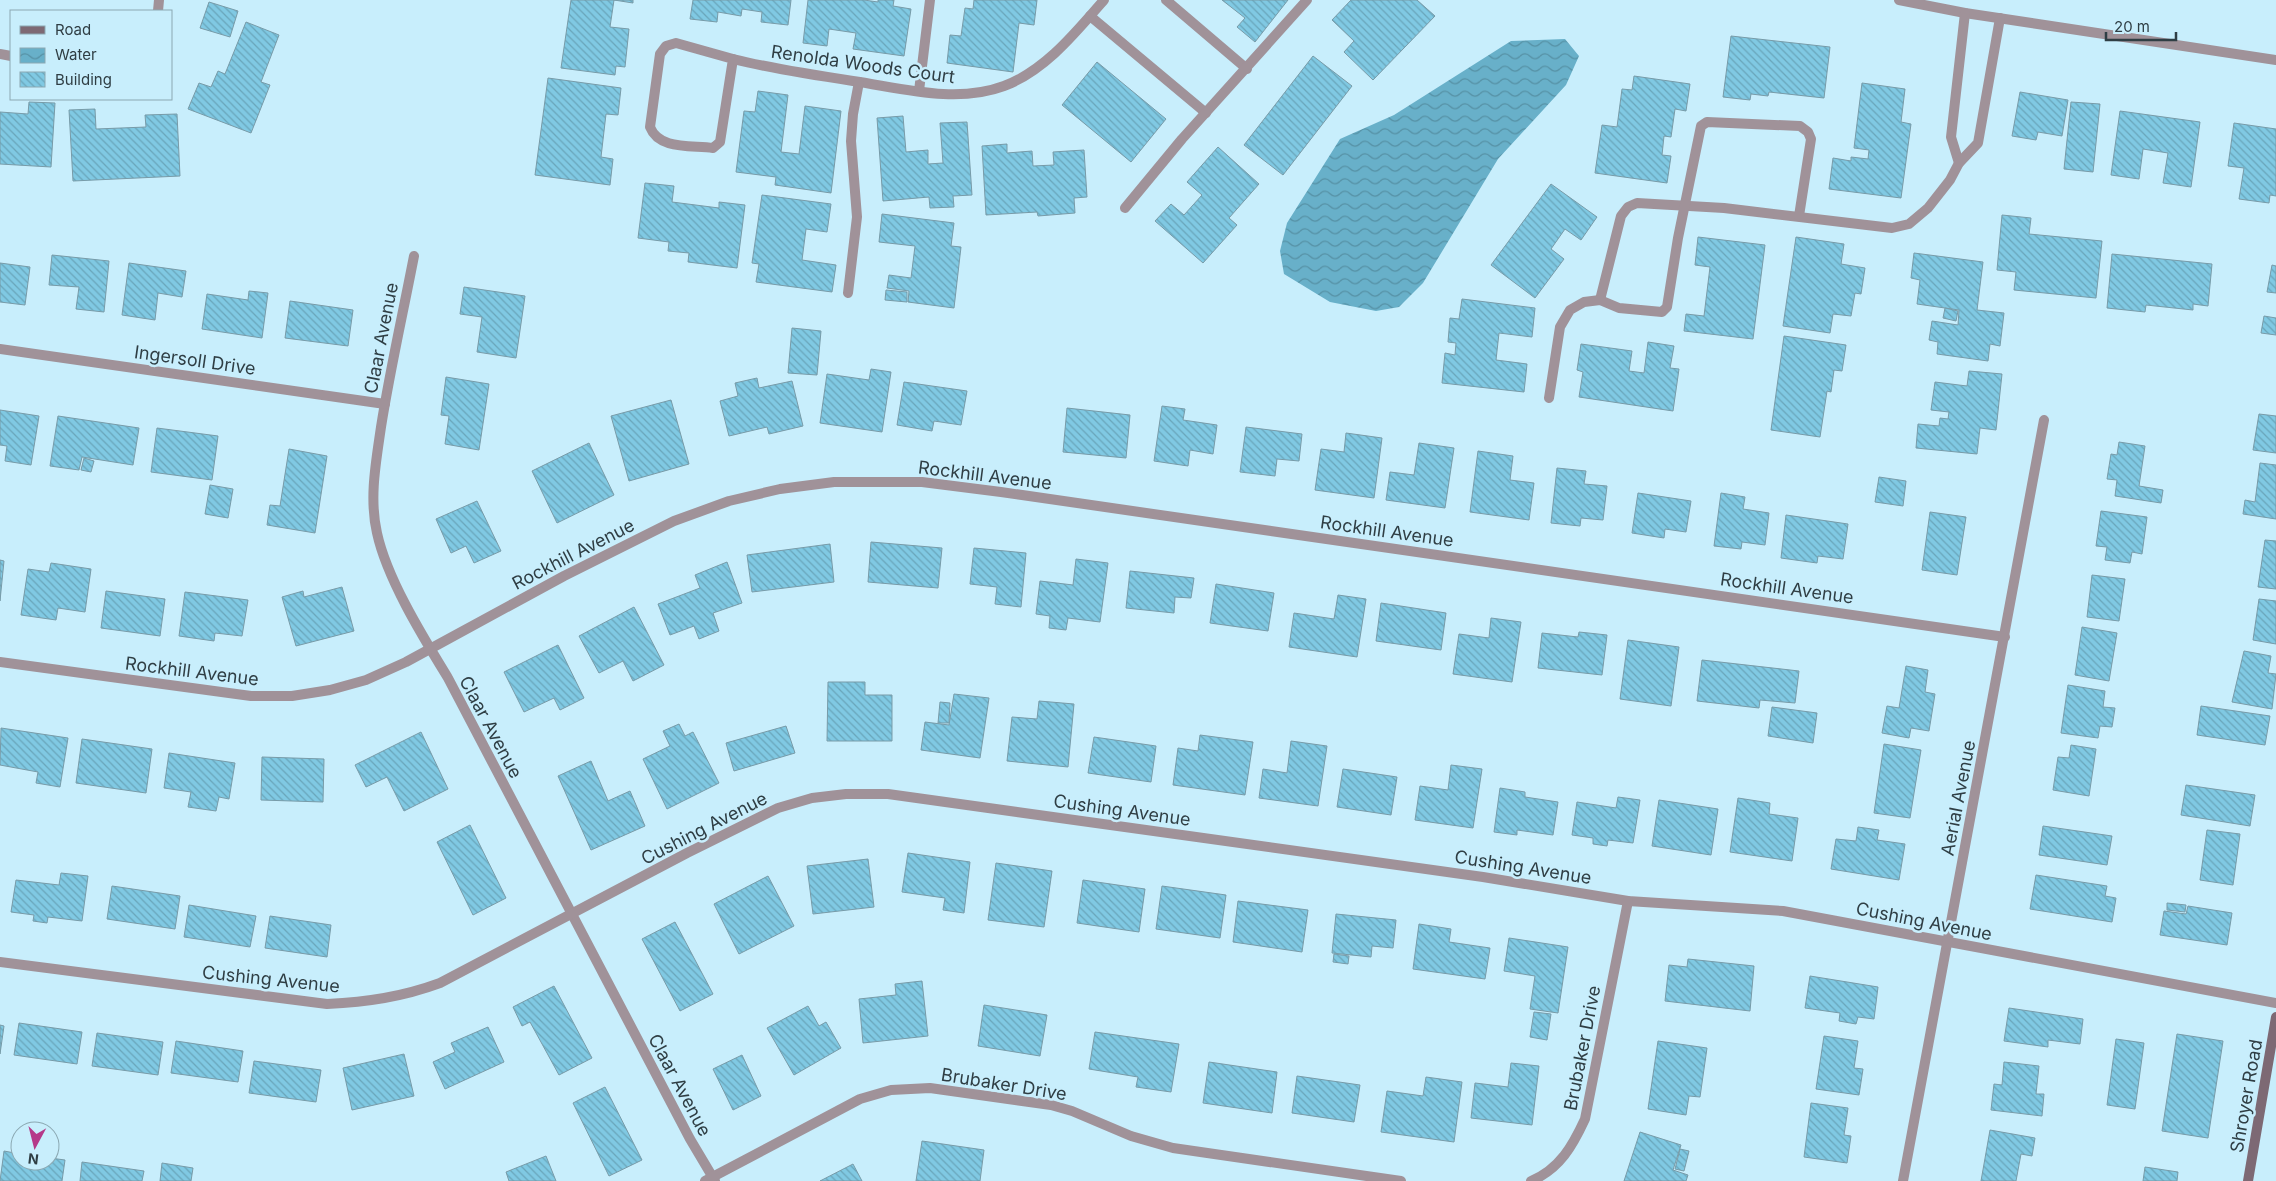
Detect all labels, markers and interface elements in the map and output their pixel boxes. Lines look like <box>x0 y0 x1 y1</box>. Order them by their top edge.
legend <box>10 10 172 100</box>
scale bar <box>2106 10 2176 42</box>
text: 20 m <box>2114 17 2150 36</box>
text: Road <box>55 20 91 39</box>
street label: Renolda Woods Court <box>770 41 956 87</box>
text: Water <box>55 45 97 64</box>
text: Building <box>55 70 112 89</box>
street label: Claar Avenue <box>360 281 402 395</box>
street label: Ingersoll Drive <box>133 341 257 379</box>
street label: Rockhill Avenue <box>917 456 1053 494</box>
street label: Rockhill Avenue <box>1319 511 1455 551</box>
street label: Rockhill Avenue <box>508 514 638 594</box>
street label: Rockhill Avenue <box>1719 568 1855 608</box>
street label: Rockhill Avenue <box>124 652 260 690</box>
street label: Claar Avenue <box>455 672 527 782</box>
street label: Aerial Avenue <box>1937 739 1979 857</box>
street label: Cushing Avenue <box>638 787 770 869</box>
street label: Cushing Avenue <box>1052 790 1192 830</box>
street label: Cushing Avenue <box>1453 846 1593 888</box>
street label: Cushing Avenue <box>1854 898 1994 944</box>
street label: Cushing Avenue <box>201 961 341 997</box>
street label: Brubaker Drive <box>1560 984 1604 1112</box>
street label: Claar Avenue <box>644 1030 716 1140</box>
street label: Shroyer Road <box>2226 1038 2266 1154</box>
street label: Brubaker Drive <box>940 1064 1068 1104</box>
north arrow <box>10 1121 60 1171</box>
text: N <box>27 1150 40 1168</box>

